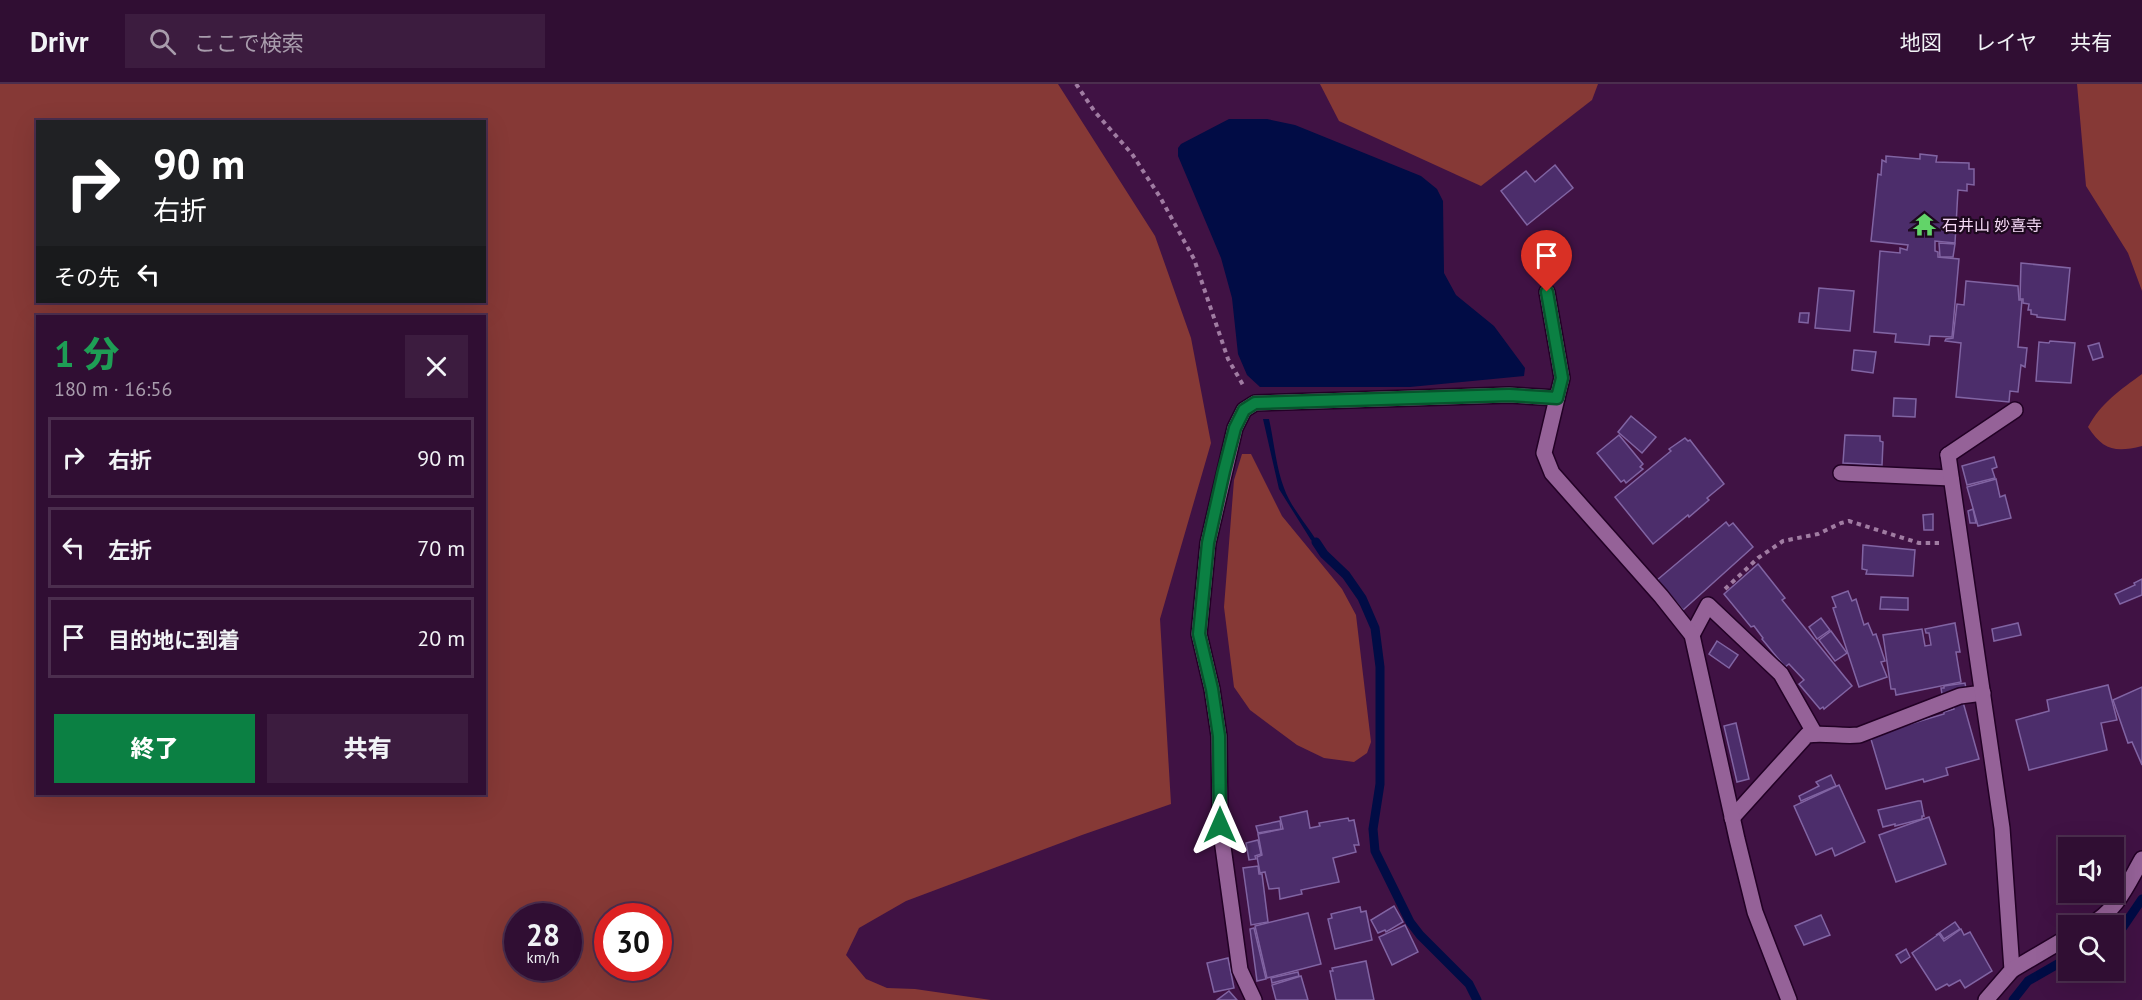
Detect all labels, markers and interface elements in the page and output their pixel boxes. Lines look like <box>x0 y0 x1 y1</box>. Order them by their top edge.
search box <box>125 14 545 68</box>
text: Drivr <box>30 23 89 60</box>
icon: search <box>146 25 179 58</box>
text: ここで検索 <box>194 29 304 57</box>
text: 地図 <box>1900 29 1942 56</box>
text: レイヤ <box>1975 29 2037 56</box>
text: 共有 <box>2070 29 2112 56</box>
text: 90 m <box>153 136 245 191</box>
icon: right <box>54 144 132 222</box>
text: 右折 <box>153 193 207 227</box>
temple icon: 石井山 妙喜寺 <box>1911 212 1937 238</box>
place label: 石井山 妙喜寺 <box>1942 215 2042 235</box>
pin <box>1521 230 1572 292</box>
icon: arrive <box>1530 239 1563 272</box>
icon: left <box>132 258 165 291</box>
text: その先 <box>54 263 120 291</box>
text: 1 分 <box>54 330 120 377</box>
button: close <box>405 335 468 398</box>
text: 180 m · 16:56 <box>54 376 172 402</box>
icon: right <box>57 441 90 474</box>
text: 90 m <box>417 444 465 472</box>
text: 右折 <box>108 446 152 474</box>
icon: left <box>57 531 90 564</box>
text: 70 m <box>417 534 465 562</box>
text: 左折 <box>108 536 152 564</box>
icon: arrive <box>57 621 90 654</box>
text: 20 m <box>417 624 465 652</box>
text: 目的地に到着 <box>108 626 240 654</box>
button: 終了 <box>54 714 255 783</box>
button: 共有 <box>267 714 468 783</box>
position arrow <box>1188 793 1252 857</box>
map controls <box>2058 837 2124 981</box>
button: sound <box>2058 837 2124 903</box>
speed limit sign: 30 <box>594 903 672 981</box>
text: 28 <box>526 915 560 954</box>
button: search <box>2058 915 2124 981</box>
text: km/h <box>527 948 559 967</box>

